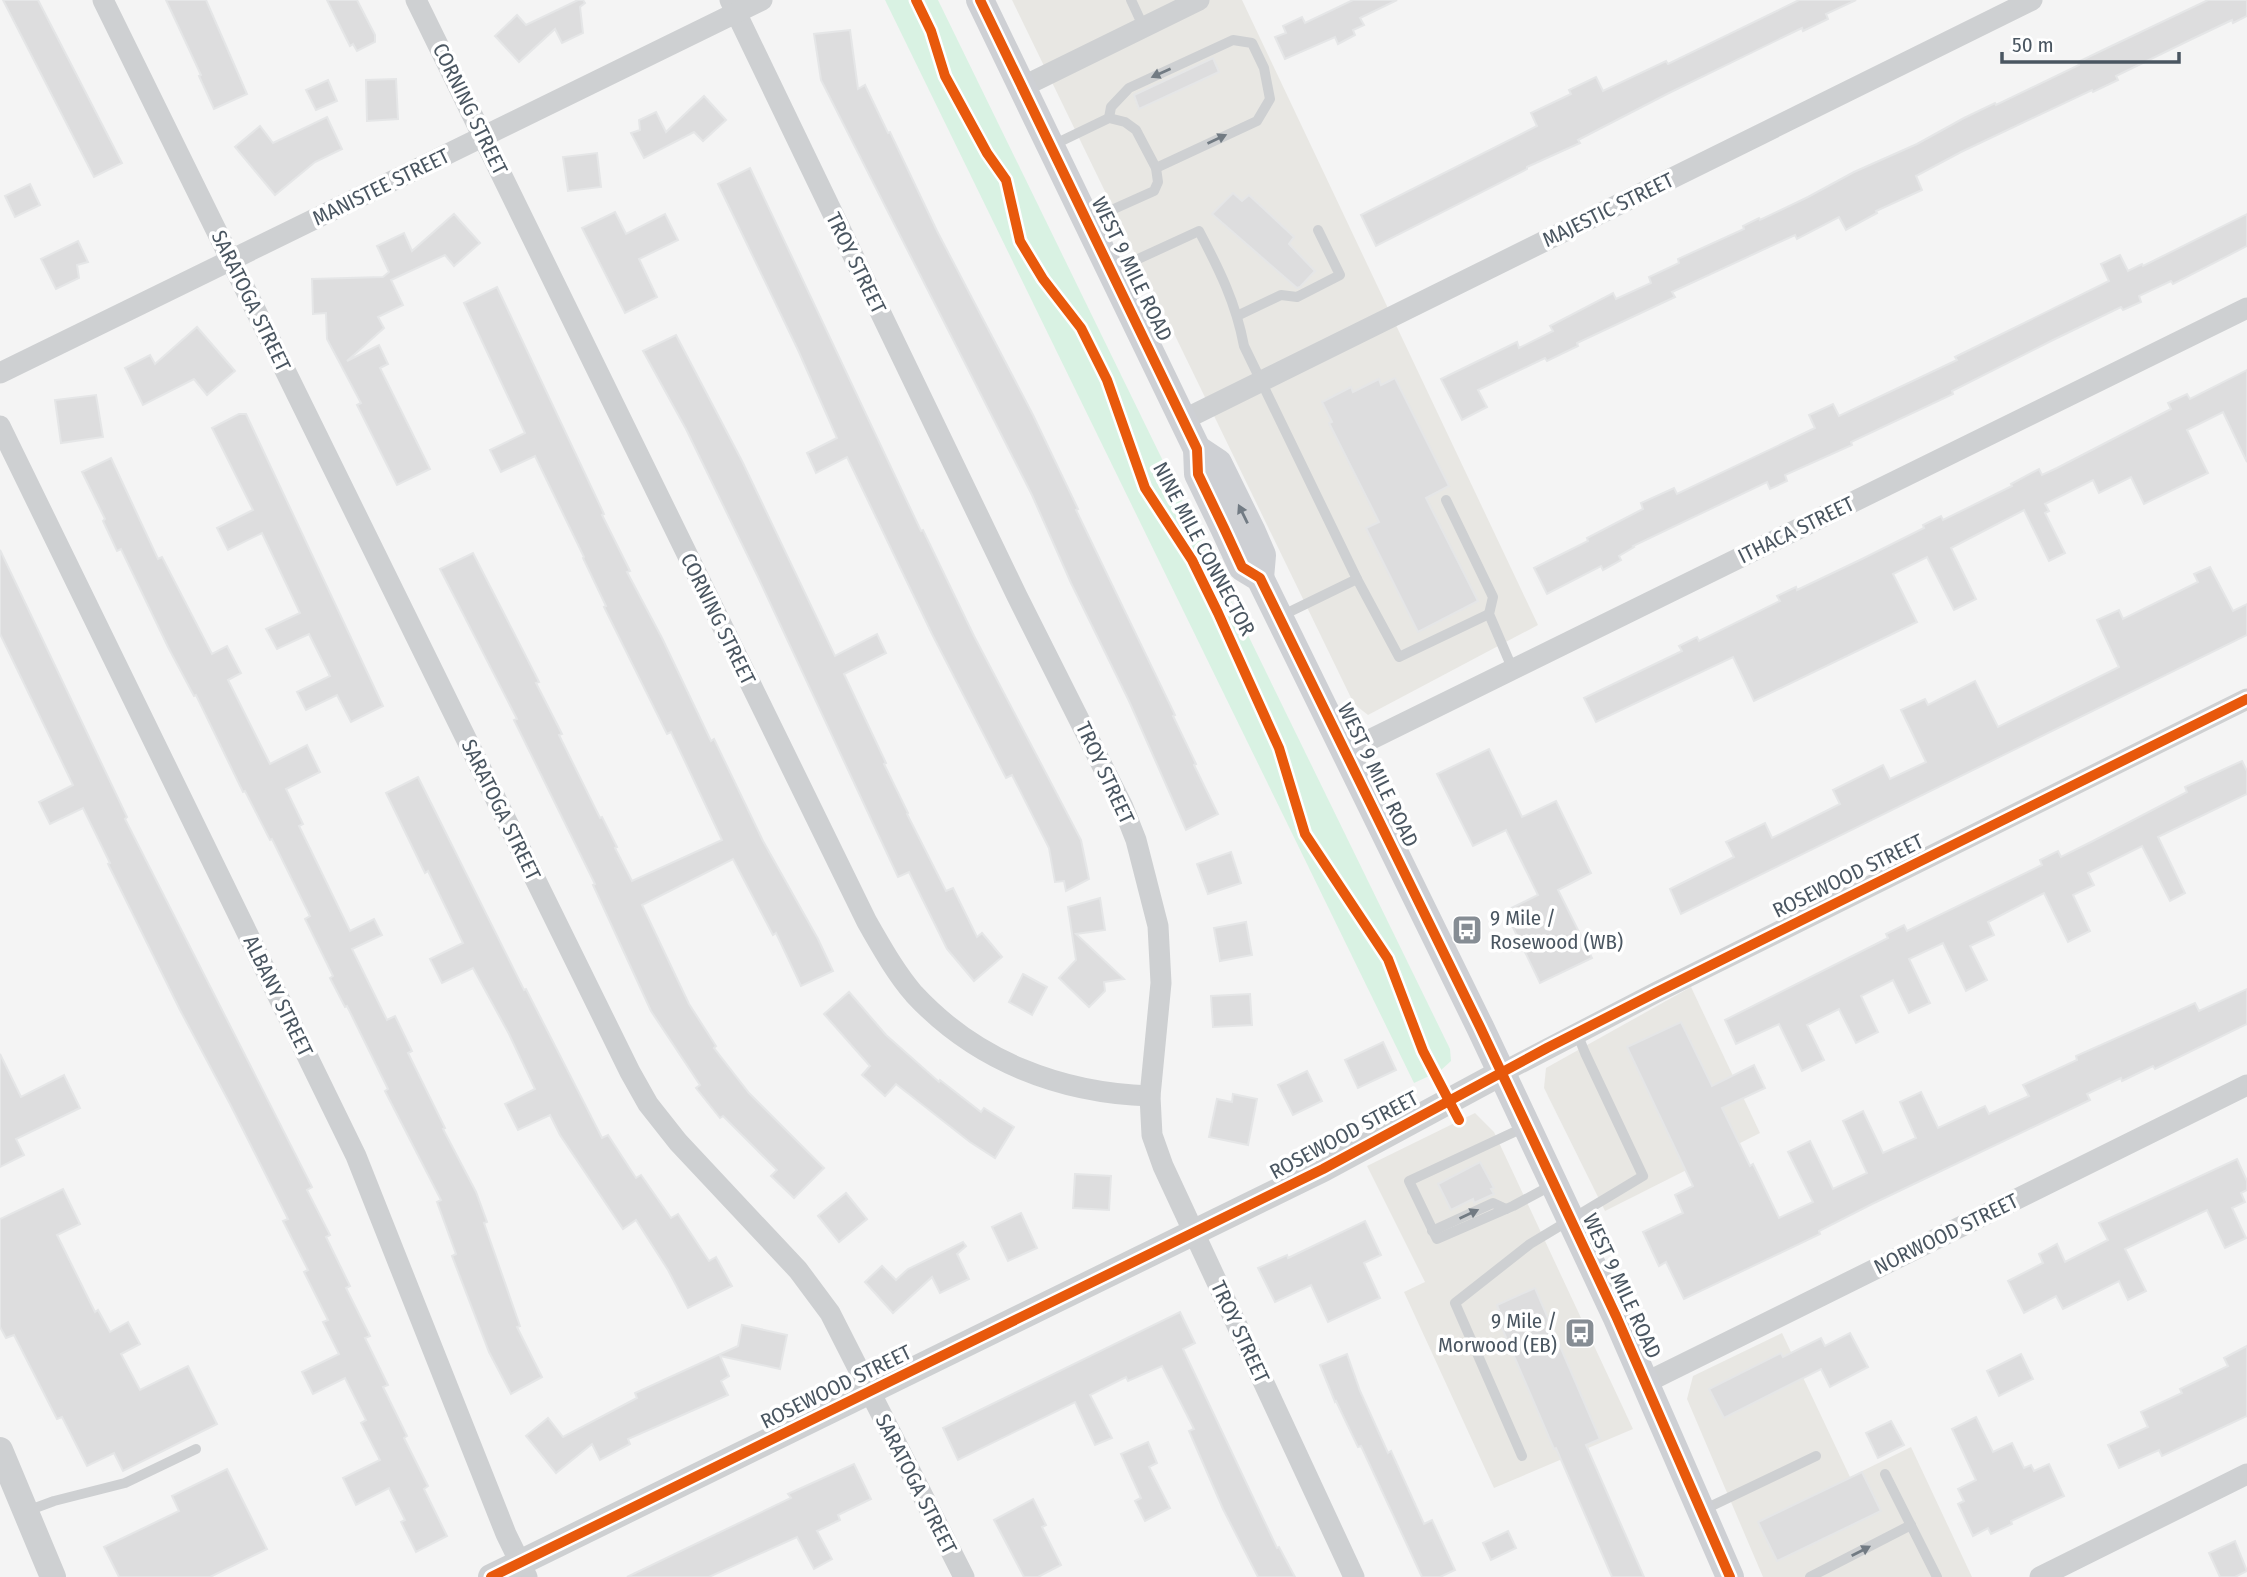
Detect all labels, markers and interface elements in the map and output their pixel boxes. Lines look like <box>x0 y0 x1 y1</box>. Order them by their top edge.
scale bar <box>2002 21 2179 65</box>
text: 50 m <box>2012 32 2054 58</box>
street label: CORNING STREET <box>427 39 513 179</box>
one-way arrow <box>1151 67 1171 79</box>
one-way arrow <box>1207 134 1228 145</box>
street label: MANISTEE STREET <box>308 143 454 231</box>
street label: MAJESTIC STREET <box>1538 167 1678 253</box>
street label: WEST 9 MILE ROAD <box>1086 193 1178 345</box>
street label: TROY STREET <box>820 208 892 318</box>
street label: SARATOGA STREET <box>206 226 296 376</box>
street label: NINE MILE CONNECTOR <box>1147 458 1261 641</box>
street label: ITHACA STREET <box>1734 491 1859 569</box>
one-way arrow <box>1237 504 1248 524</box>
street label: CORNING STREET <box>675 549 761 689</box>
street label: WEST 9 MILE ROAD <box>1332 699 1424 851</box>
street label: TROY STREET <box>1070 718 1140 828</box>
street label: SARATOGA STREET <box>456 735 546 885</box>
street label: ROSEWOOD STREET <box>1768 828 1928 924</box>
place label: 9 Mile / Rosewood (WB) <box>1490 905 1623 955</box>
bus stop icon: 9 Mile / Rosewood (WB) <box>1450 913 1484 947</box>
street label: ALBANY STREET <box>237 931 319 1061</box>
street label: ROSEWOOD STREET <box>1265 1085 1423 1185</box>
street label: NORWOOD STREET <box>1870 1188 2023 1280</box>
one-way arrow <box>1459 1208 1479 1220</box>
street label: WEST 9 MILE ROAD <box>1577 1209 1667 1363</box>
street label: TROY STREET <box>1205 1277 1275 1387</box>
place label: 9 Mile / Morwood (EB) <box>1438 1308 1557 1358</box>
bus stop icon: 9 Mile / Morwood (EB) <box>1563 1316 1597 1350</box>
street label: ROSEWOOD STREET <box>756 1339 916 1435</box>
street label: SARATOGA STREET <box>870 1410 963 1559</box>
one-way arrow <box>1851 1546 1871 1557</box>

